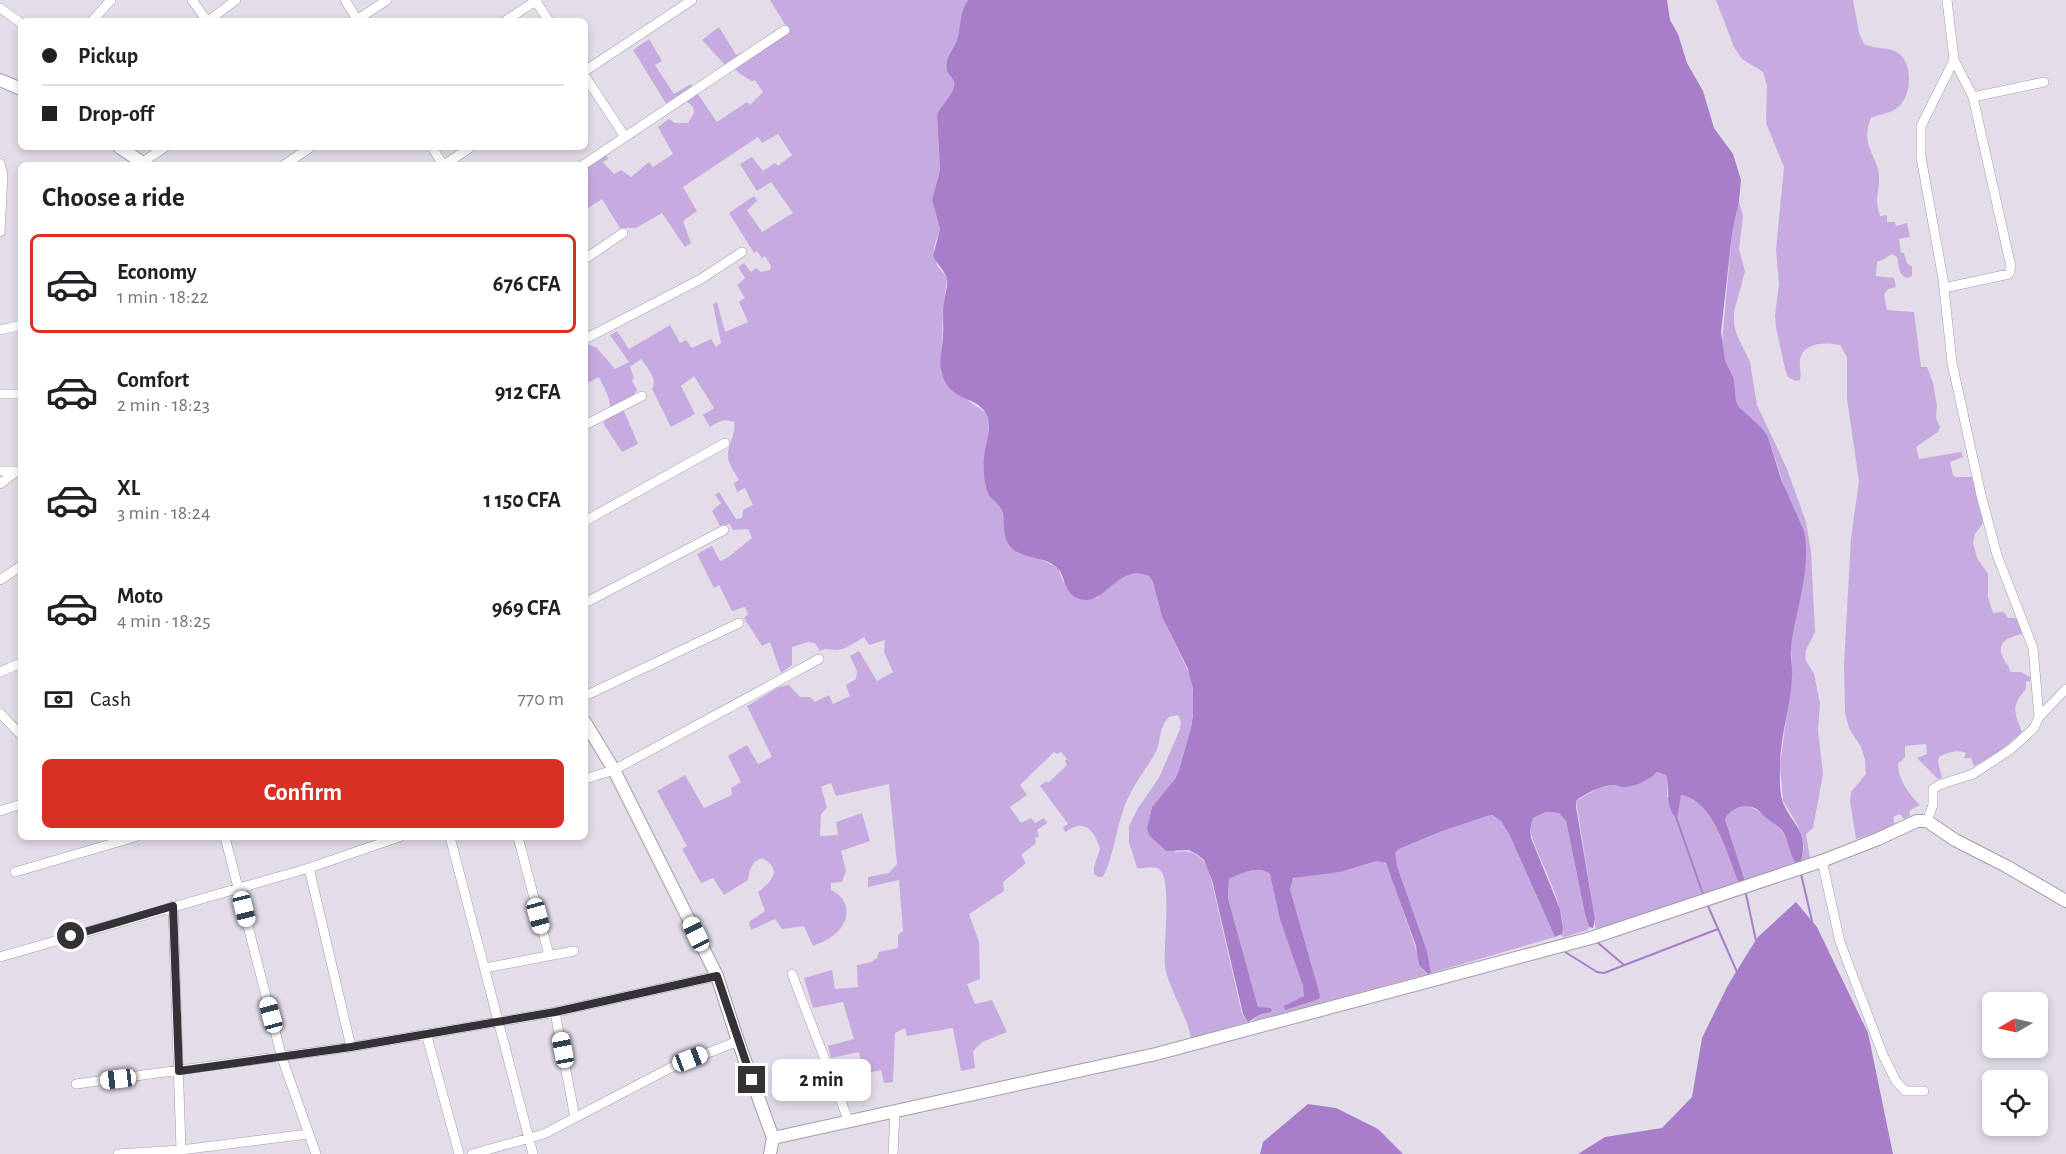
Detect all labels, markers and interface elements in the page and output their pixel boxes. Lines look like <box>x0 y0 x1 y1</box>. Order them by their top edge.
text: Pickup <box>78 45 138 67</box>
text: Drop-off <box>78 103 154 125</box>
text: Choose a ride <box>42 184 185 211</box>
icon: car <box>45 257 99 311</box>
text: Economy <box>117 261 197 283</box>
text: 676 CFA <box>493 273 561 295</box>
text: 1 min · 18:22 <box>117 287 209 307</box>
icon: car <box>45 365 99 419</box>
text: Comfort <box>117 369 189 391</box>
text: 912 CFA <box>495 381 561 403</box>
text: 2 min · 18:23 <box>117 395 210 415</box>
icon: car <box>45 473 99 527</box>
text: XL <box>117 477 140 499</box>
text: 1 150 CFA <box>483 489 561 511</box>
text: 3 min · 18:24 <box>117 503 211 523</box>
icon: car <box>45 581 99 635</box>
text: Moto <box>117 585 163 607</box>
text: 969 CFA <box>492 597 561 619</box>
text: 4 min · 18:25 <box>117 611 211 631</box>
icon: cash <box>42 683 75 716</box>
text: Cash <box>90 688 131 710</box>
text: 770 m <box>517 689 564 709</box>
button: Confirm <box>42 759 564 828</box>
car <box>231 889 257 929</box>
car <box>525 896 551 936</box>
car <box>680 914 712 954</box>
route start <box>57 922 84 949</box>
north arrow <box>1982 992 2048 1058</box>
map controls <box>1982 992 2048 1136</box>
car <box>258 995 284 1035</box>
car <box>551 1031 575 1069</box>
car <box>670 1044 710 1074</box>
callout: 2 min <box>773 1059 872 1101</box>
route end <box>738 1066 765 1093</box>
car <box>99 1068 137 1090</box>
text: 2 min <box>799 1070 844 1090</box>
button: locate <box>1982 1070 2048 1136</box>

